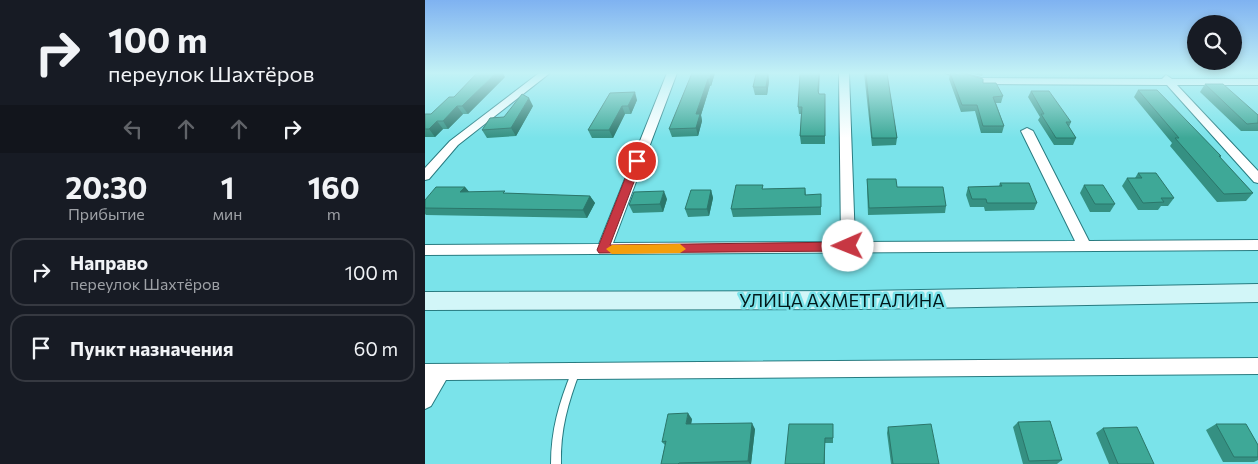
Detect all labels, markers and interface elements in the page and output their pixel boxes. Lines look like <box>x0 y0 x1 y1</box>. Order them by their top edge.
map controls <box>1187 15 1242 70</box>
button: search <box>1187 15 1242 70</box>
text: 100 m <box>108 17 208 60</box>
icon: right <box>25 20 90 85</box>
text: переулок Шахтёров <box>108 60 314 87</box>
icon: left <box>119 115 147 143</box>
icon: ahead <box>172 115 200 143</box>
icon: ahead <box>225 115 253 143</box>
icon: right <box>278 115 306 143</box>
pin <box>616 140 658 182</box>
icon: arrive <box>623 147 651 175</box>
text: 20:30 <box>65 168 147 205</box>
text: 1 <box>221 168 234 205</box>
text: 160 <box>308 168 360 205</box>
text: Прибытие <box>68 204 145 223</box>
text: мин <box>213 204 242 223</box>
text: m <box>327 204 341 223</box>
position arrow <box>821 219 873 271</box>
text: Направо <box>70 251 148 274</box>
icon: right <box>27 258 55 286</box>
text: 100 m <box>345 261 398 284</box>
text: переулок Шахтёров <box>70 274 220 293</box>
street label: УЛИЦА АХМЕТГАЛИНА <box>739 289 945 311</box>
icon: arrive <box>27 334 55 362</box>
text: Пункт назначения <box>70 337 233 360</box>
text: 60 m <box>354 337 398 360</box>

